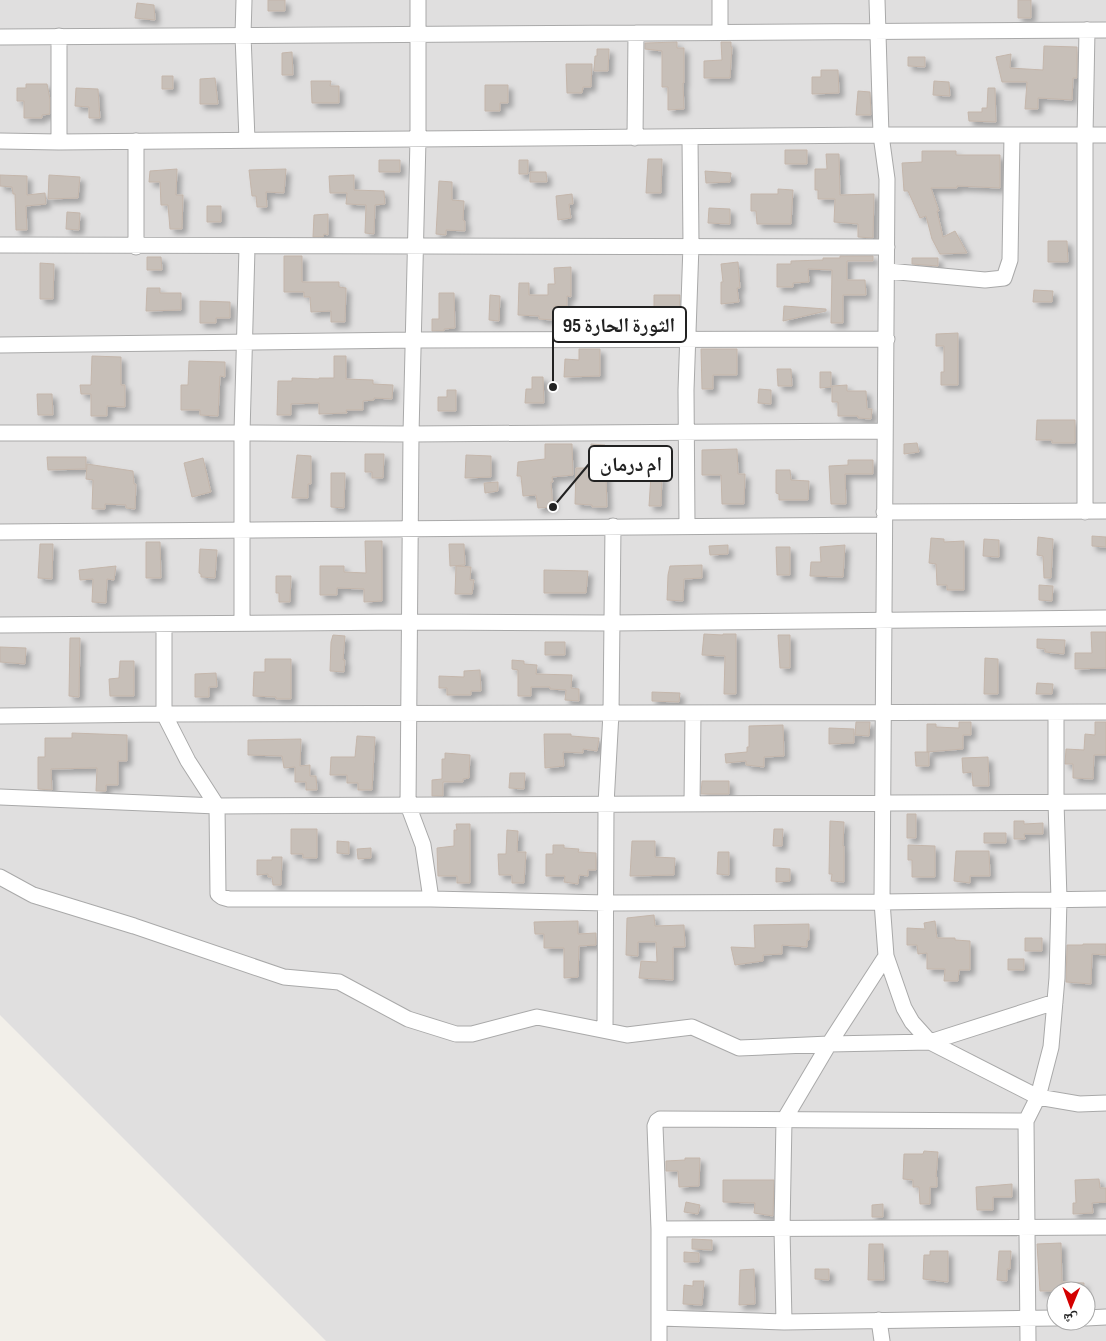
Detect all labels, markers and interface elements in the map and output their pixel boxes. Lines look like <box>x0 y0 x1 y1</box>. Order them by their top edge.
callout: الثورة الحارة 95 <box>553 307 686 342</box>
text: الثورة الحارة 95 <box>563 314 675 338</box>
callout: ام درمان <box>589 446 672 481</box>
text: ام درمان <box>600 453 662 478</box>
north arrow <box>1046 1281 1096 1331</box>
text: ش <box>1063 1310 1078 1327</box>

